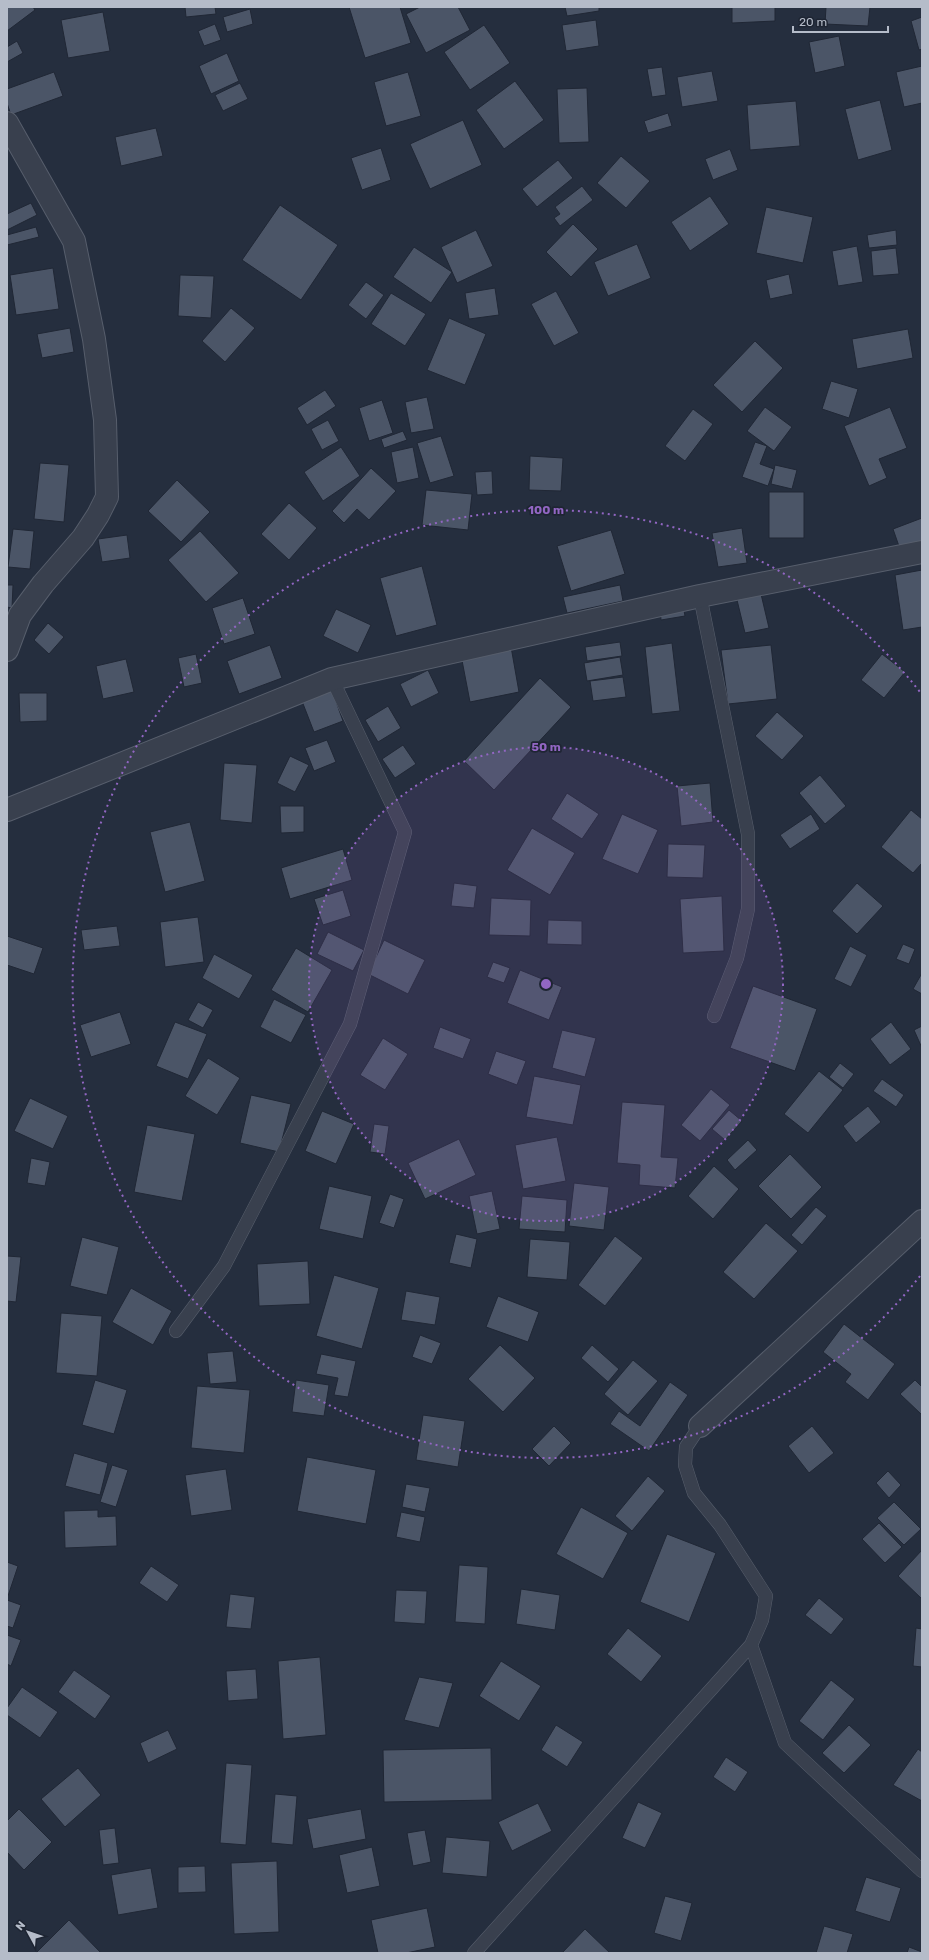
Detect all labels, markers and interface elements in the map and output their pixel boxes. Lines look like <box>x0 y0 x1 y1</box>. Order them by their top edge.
scale bar <box>793 8 888 34</box>
text: 20 m <box>799 15 827 29</box>
text: 100 m <box>528 503 564 517</box>
text: 50 m <box>531 740 561 754</box>
centre of rings <box>539 977 553 991</box>
north arrow <box>8 1912 48 1952</box>
text: N <box>13 1919 28 1933</box>

